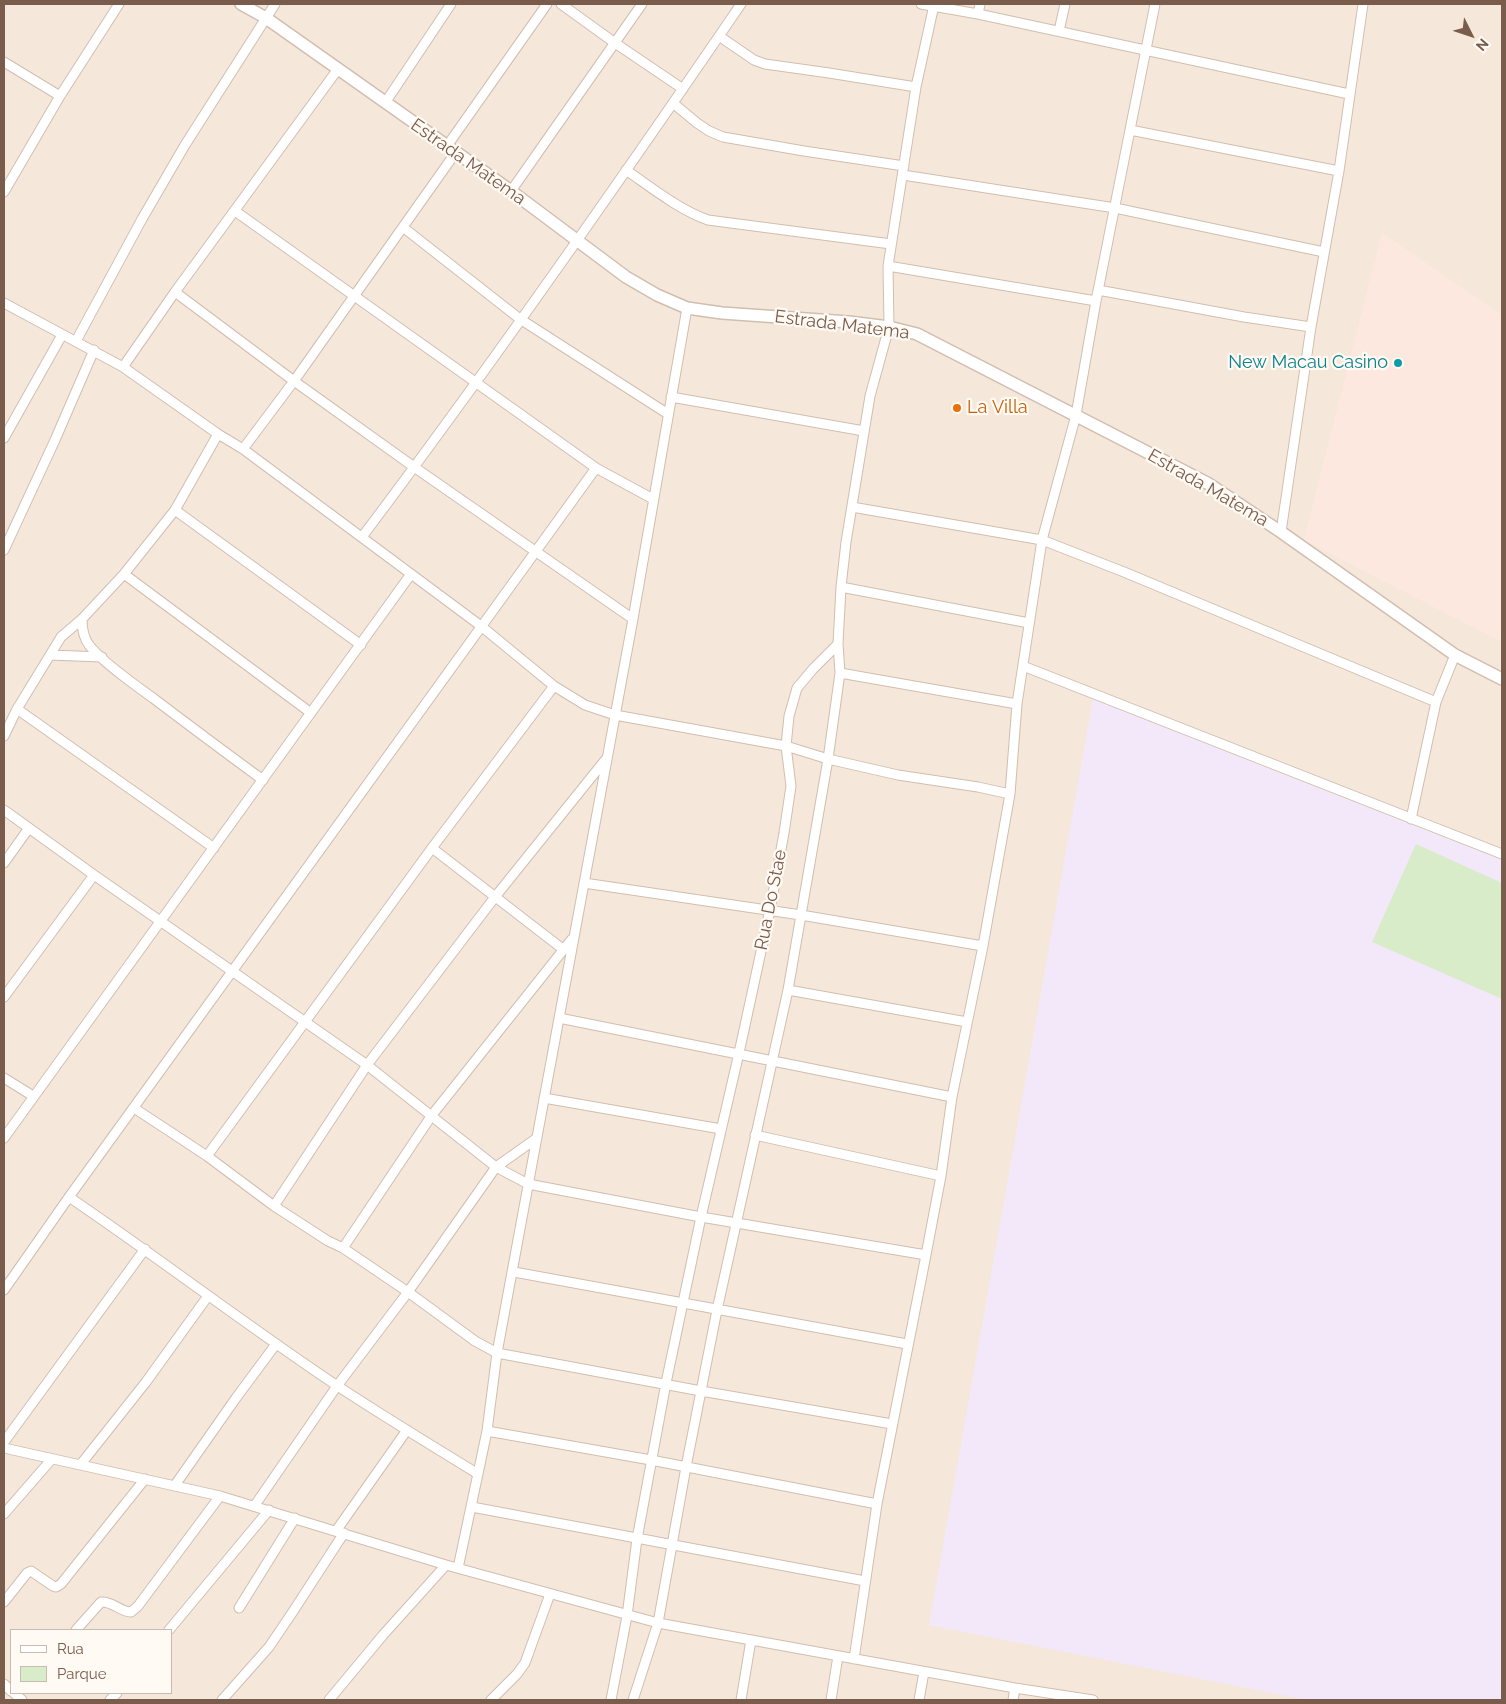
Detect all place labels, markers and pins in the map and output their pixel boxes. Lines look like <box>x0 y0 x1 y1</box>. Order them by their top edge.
place label: New Macau Casino <box>1228 352 1388 374</box>
marker: New Macau Casino <box>1392 357 1404 369</box>
place label: La Villa <box>967 397 1028 419</box>
marker: La Villa <box>951 402 963 414</box>

